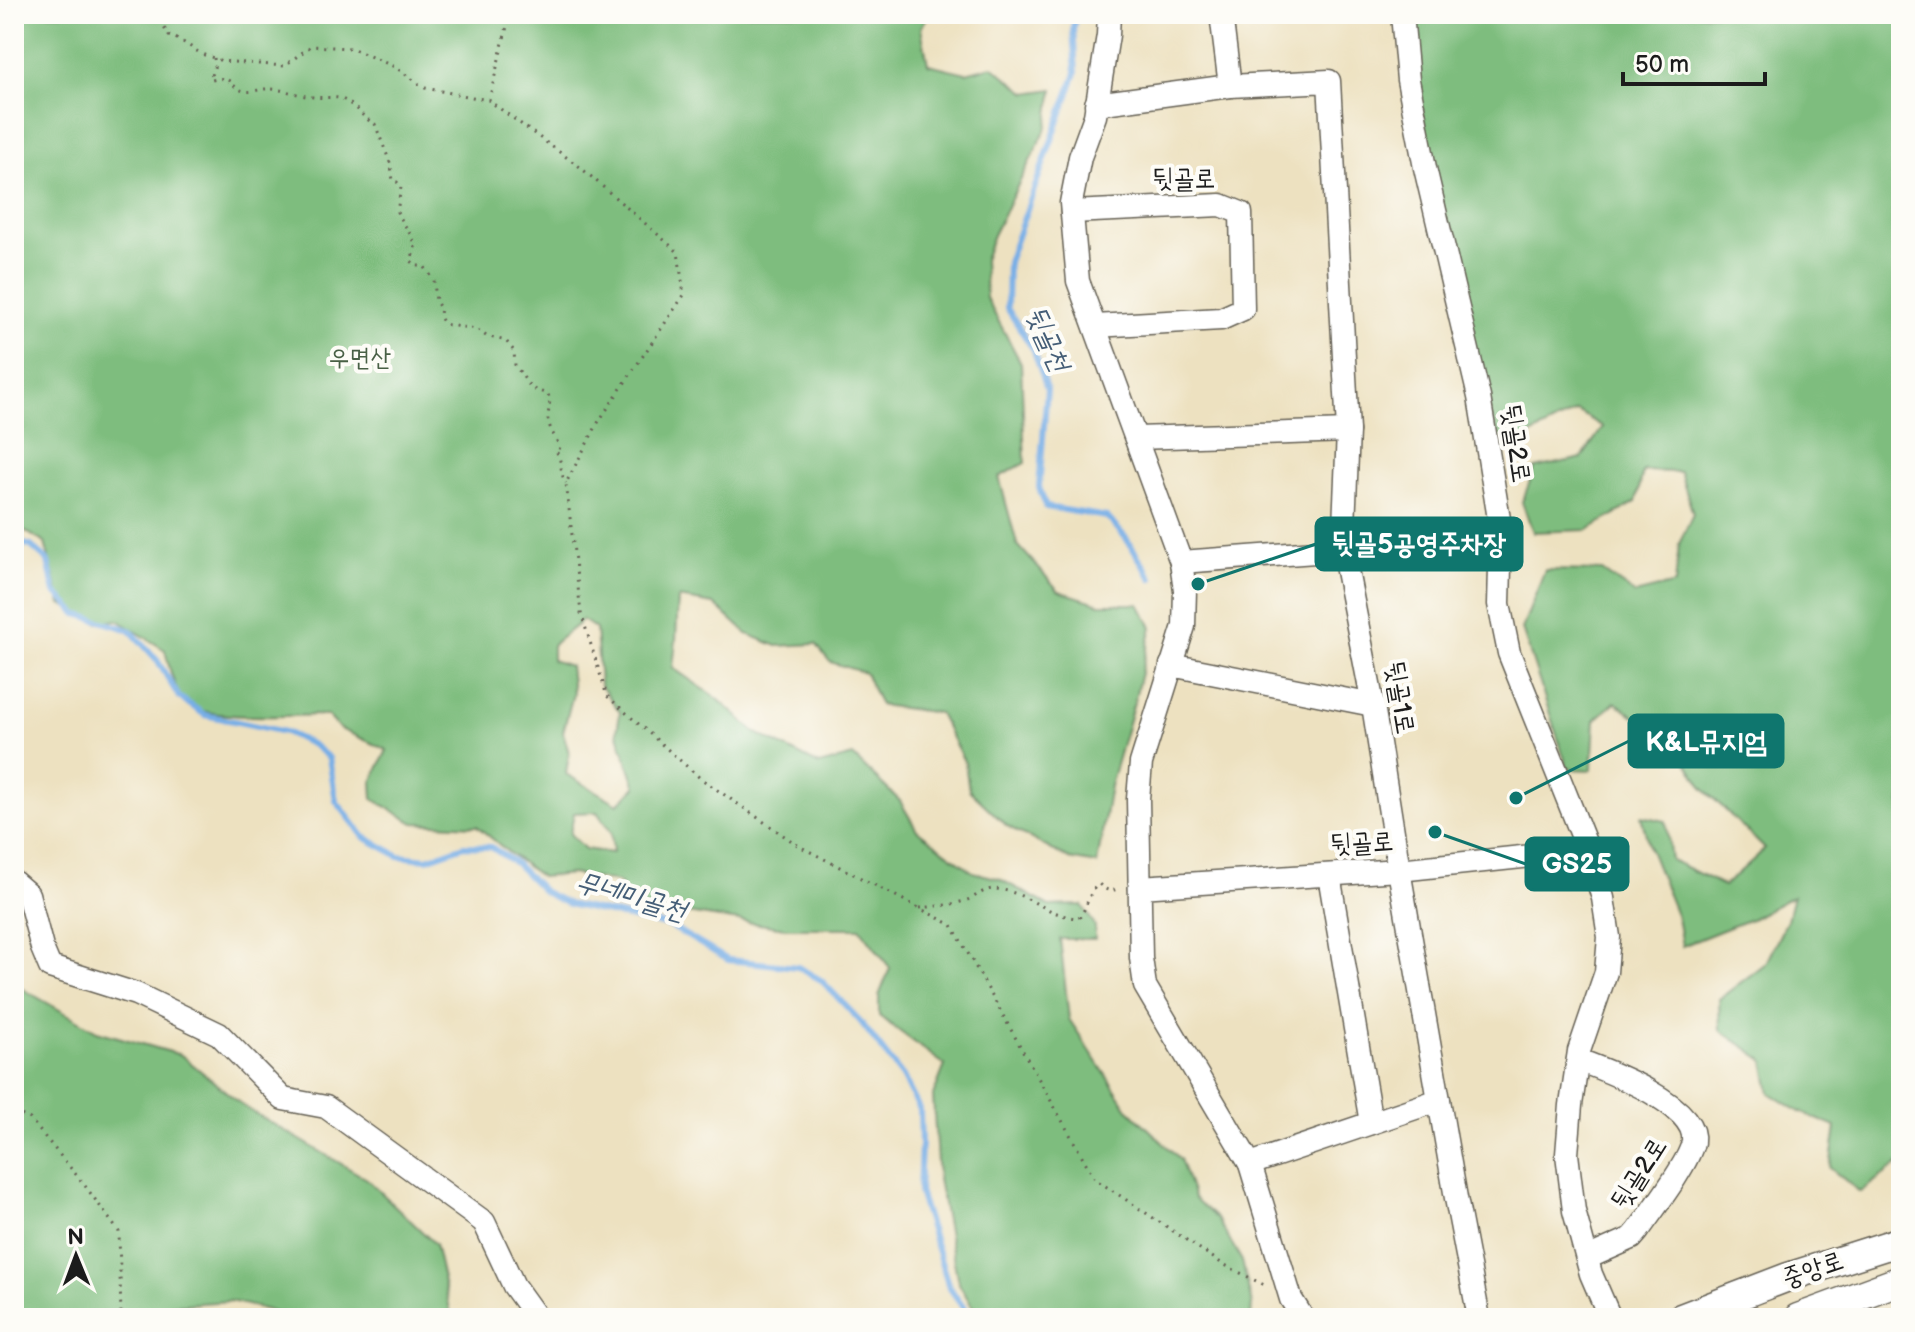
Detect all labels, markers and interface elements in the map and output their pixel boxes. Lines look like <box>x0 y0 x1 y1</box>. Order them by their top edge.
scale bar <box>1623 36 1765 86</box>
text: 50 m <box>1635 50 1689 79</box>
street label: 뒷골로 <box>1152 164 1216 196</box>
water label: 뒷골천 <box>1018 301 1077 379</box>
park label: 우면산 <box>329 343 391 374</box>
street label: 뒷골2로 <box>1494 403 1536 485</box>
callout: 뒷골5공영주차장 <box>1316 518 1522 570</box>
text: 뒷골5공영주차장 <box>1332 528 1506 561</box>
street label: 뒷골1로 <box>1377 659 1421 737</box>
callout: K&L뮤지엄 <box>1629 715 1783 767</box>
text: K&L뮤지엄 <box>1645 726 1767 759</box>
street label: 뒷골로 <box>1330 826 1394 862</box>
callout: GS25 <box>1526 838 1628 890</box>
text: GS25 <box>1542 848 1612 881</box>
water label: 무네미골천 <box>572 866 692 929</box>
street label: 뒷골2로 <box>1606 1133 1674 1215</box>
north arrow <box>36 1216 116 1296</box>
text: N <box>67 1224 84 1251</box>
street label: 중앙로 <box>1778 1245 1848 1295</box>

